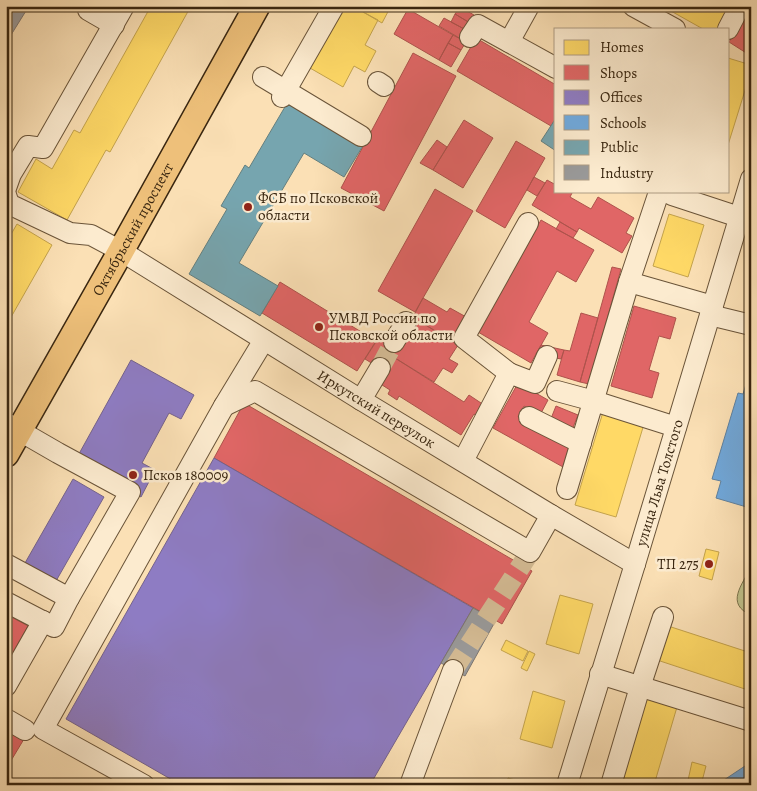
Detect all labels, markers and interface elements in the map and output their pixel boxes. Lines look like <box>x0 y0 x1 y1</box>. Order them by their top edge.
legend <box>554 28 730 192</box>
text: Homes <box>600 37 644 57</box>
text: Shops <box>600 63 637 83</box>
text: Offices <box>600 87 643 107</box>
text: Schools <box>600 113 647 133</box>
text: Public <box>600 137 638 157</box>
street label: Октябрьский проспект <box>88 159 178 300</box>
text: Industry <box>600 163 654 183</box>
place label: ФСБ по Псковской области <box>258 188 379 225</box>
marker: ФСБ по Псковской области <box>242 201 254 213</box>
place label: УМВД России по Псковской области <box>329 308 453 345</box>
marker: УМВД России по Псковской области <box>313 321 325 333</box>
street label: Иркутский переулок <box>313 365 439 453</box>
street label: улица Льва Толстого <box>631 417 688 550</box>
place label: Псков 180009 <box>143 465 228 485</box>
marker: Псков 180009 <box>127 469 139 481</box>
place label: ТП 275 <box>657 554 699 574</box>
marker: ТП 275 <box>703 558 715 570</box>

